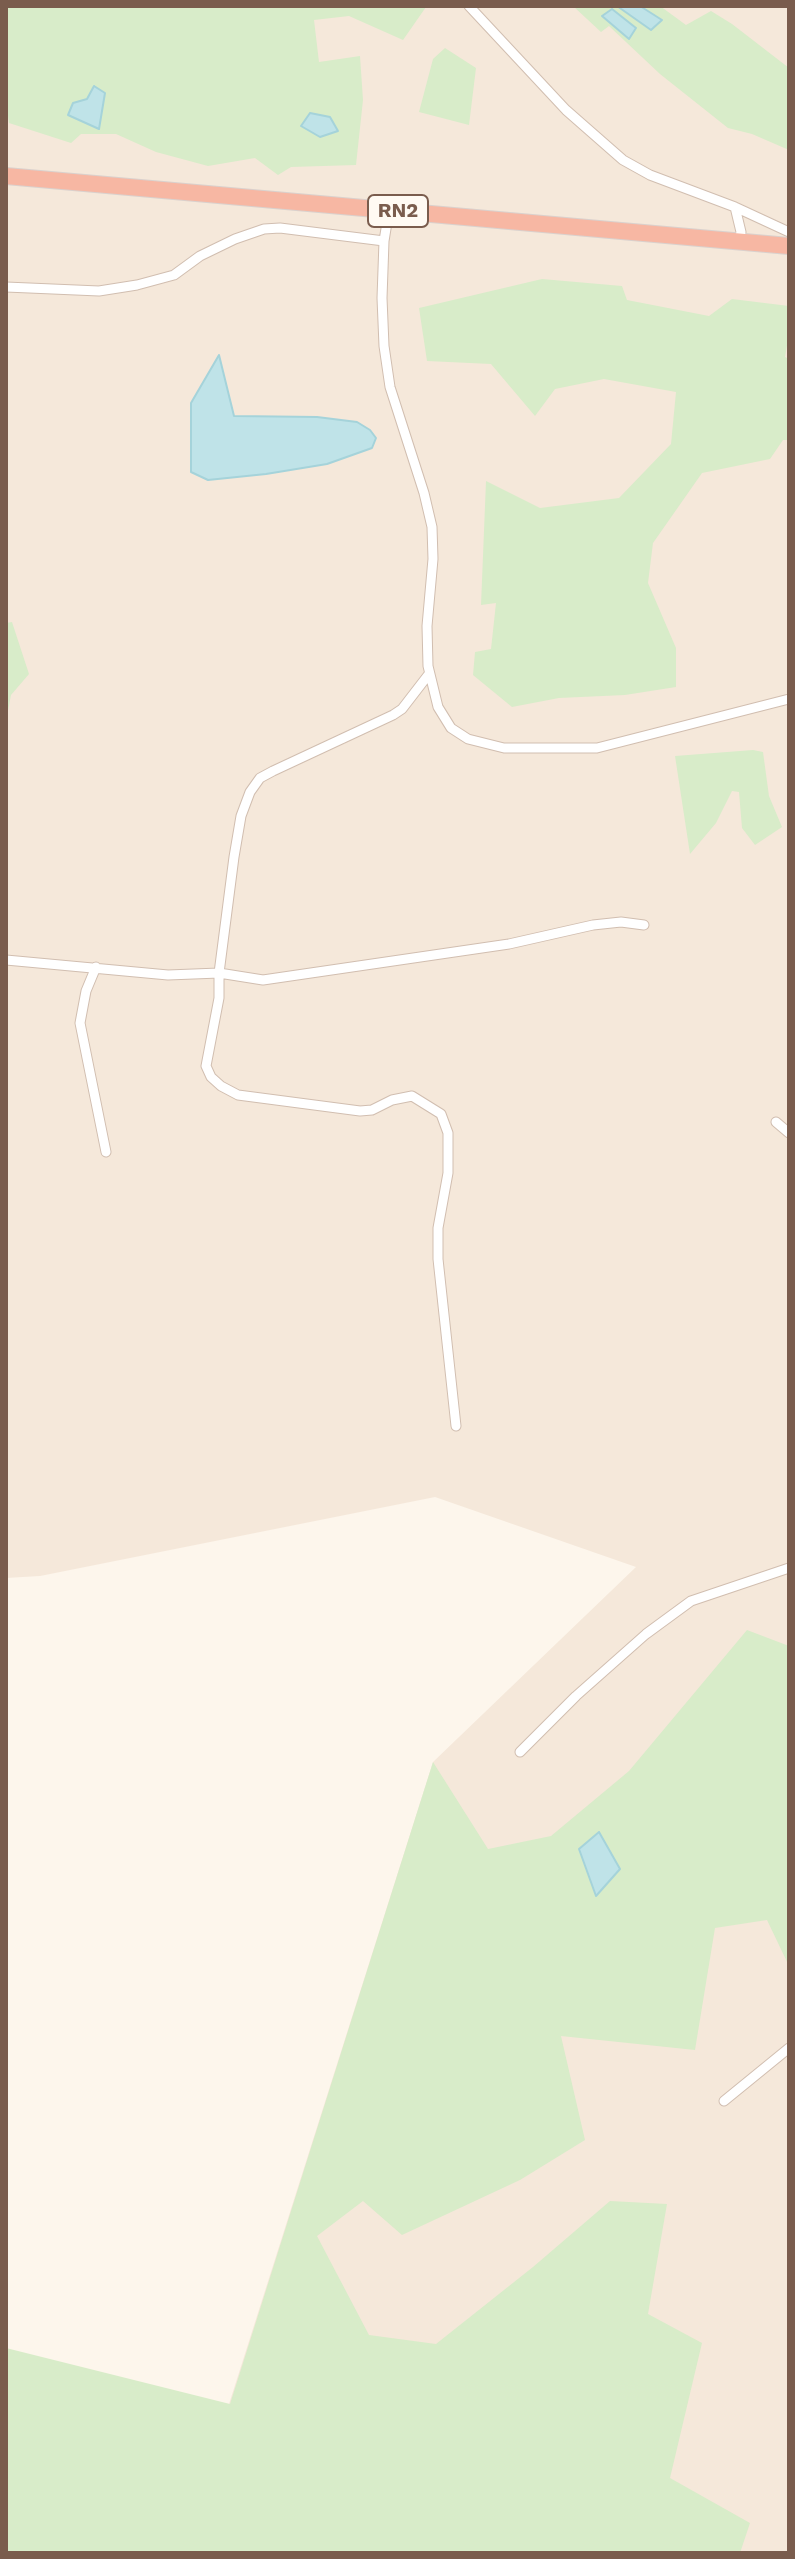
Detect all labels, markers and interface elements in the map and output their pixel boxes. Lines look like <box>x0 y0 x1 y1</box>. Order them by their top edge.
road number: RN2 <box>368 195 428 227</box>

